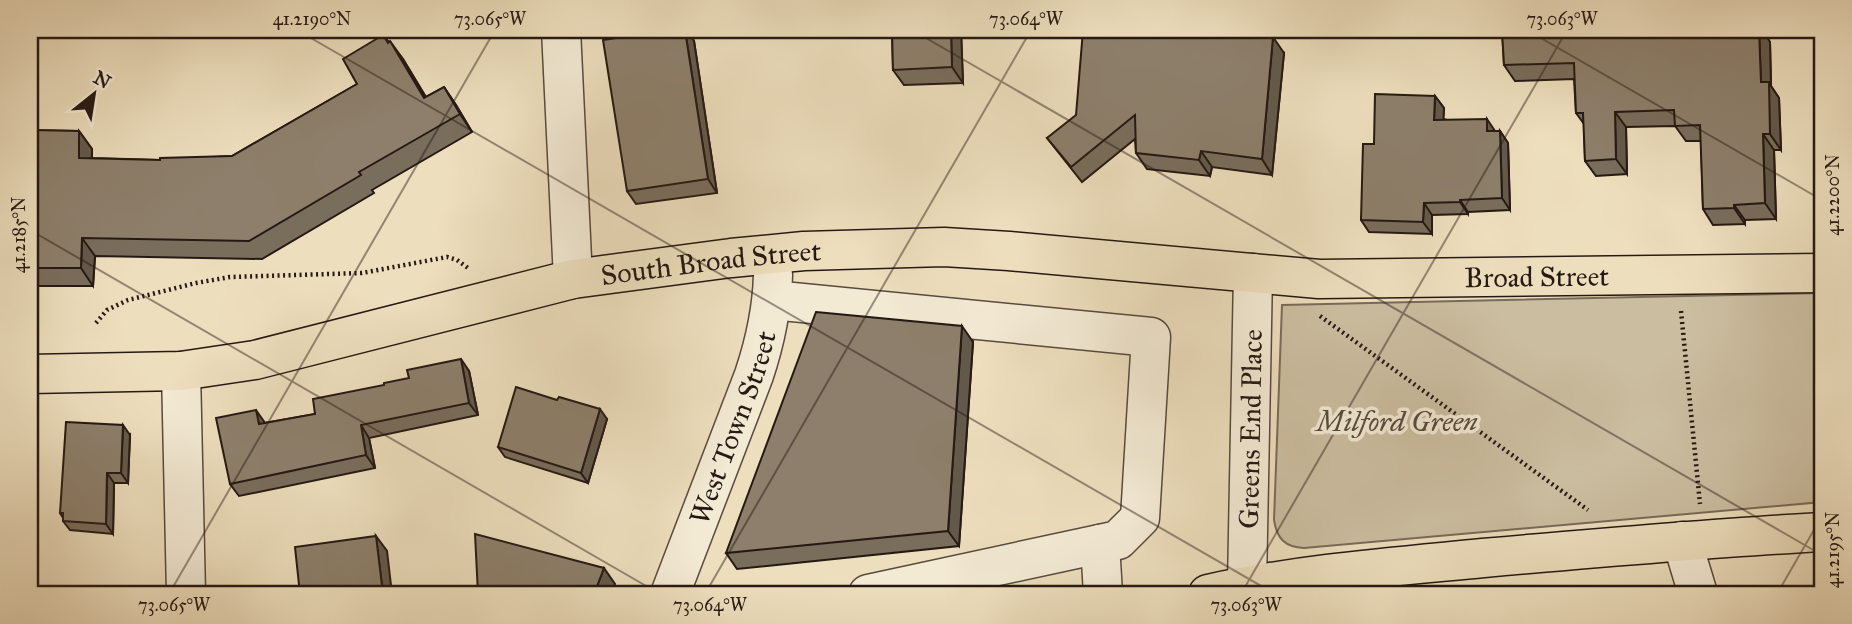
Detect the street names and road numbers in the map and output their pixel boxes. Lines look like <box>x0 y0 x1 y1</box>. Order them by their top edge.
street label: South Broad Street <box>599 233 822 293</box>
street label: Broad Street <box>1464 258 1609 295</box>
street label: West Town Street <box>681 327 783 529</box>
street label: Greens End Place <box>1231 329 1269 529</box>

